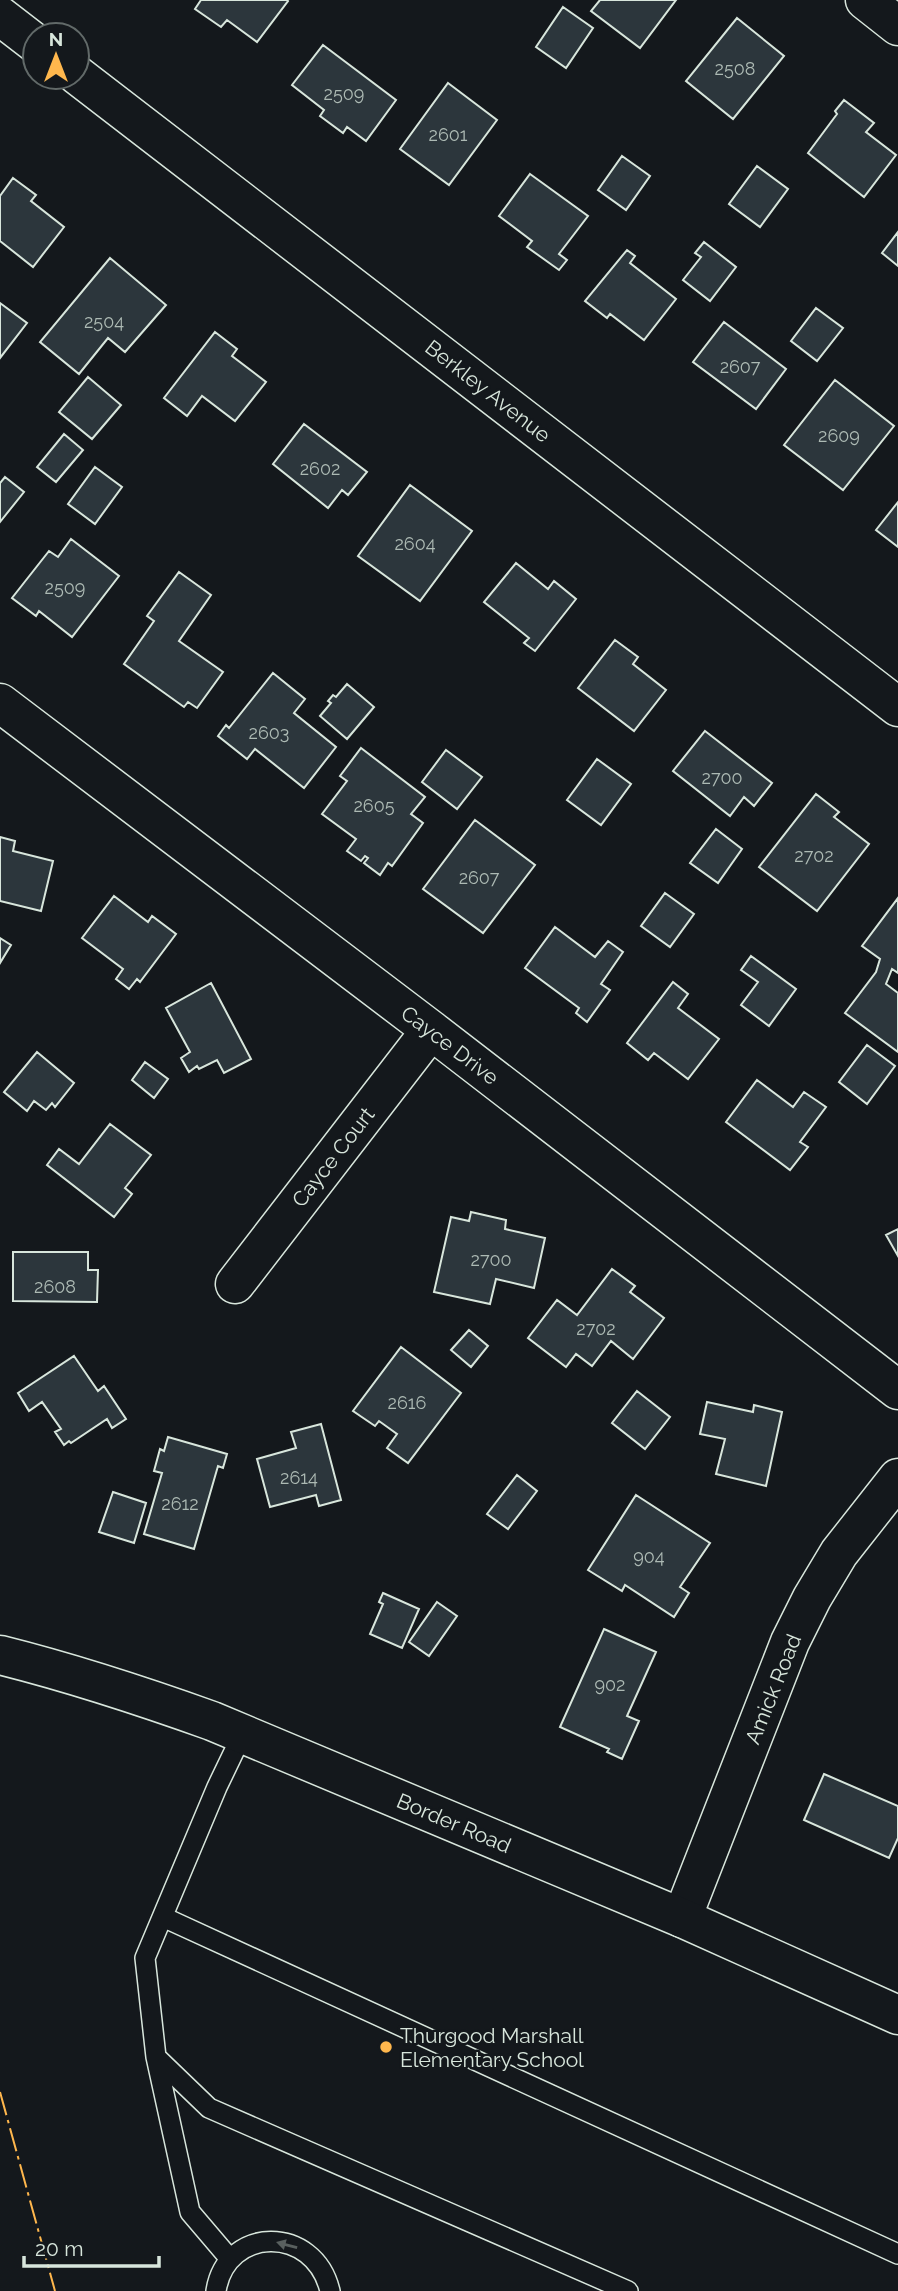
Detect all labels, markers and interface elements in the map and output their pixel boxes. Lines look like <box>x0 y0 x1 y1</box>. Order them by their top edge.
north arrow <box>21 21 91 91</box>
text: N <box>49 28 63 50</box>
house number: 2508 <box>715 58 755 79</box>
house number: 2509 <box>324 83 364 104</box>
house number: 2601 <box>429 124 468 145</box>
house number: 2504 <box>84 311 124 332</box>
street label: Berkley Avenue <box>421 334 555 448</box>
house number: 2607 <box>720 356 761 377</box>
house number: 2609 <box>818 425 860 446</box>
house number: 2602 <box>300 458 340 479</box>
house number: 2604 <box>394 533 436 554</box>
house number: 2509 <box>45 577 85 598</box>
house number: 2603 <box>249 722 289 743</box>
house number: 2700 <box>702 767 742 788</box>
house number: 2605 <box>353 795 395 816</box>
house number: 2702 <box>794 845 834 866</box>
house number: 2607 <box>459 867 500 888</box>
street label: Cayce Drive <box>396 1000 504 1090</box>
street label: Cayce Court <box>286 1102 380 1212</box>
house number: 2700 <box>471 1249 511 1270</box>
house number: 2608 <box>34 1276 76 1297</box>
house number: 2702 <box>576 1318 616 1339</box>
house number: 2616 <box>388 1392 427 1413</box>
house number: 2614 <box>280 1467 318 1488</box>
house number: 2612 <box>161 1493 199 1514</box>
house number: 904 <box>633 1546 665 1567</box>
street label: Amick Road <box>740 1630 806 1748</box>
house number: 902 <box>595 1674 625 1695</box>
street label: Border Road <box>393 1788 515 1858</box>
place label: Thurgood Marshall Elementary School <box>400 2023 584 2072</box>
marker: Thurgood Marshall Elementary School <box>378 2039 394 2055</box>
scale bar <box>24 2224 159 2268</box>
text: 20 m <box>35 2236 83 2261</box>
one-way arrow <box>276 2239 298 2250</box>

